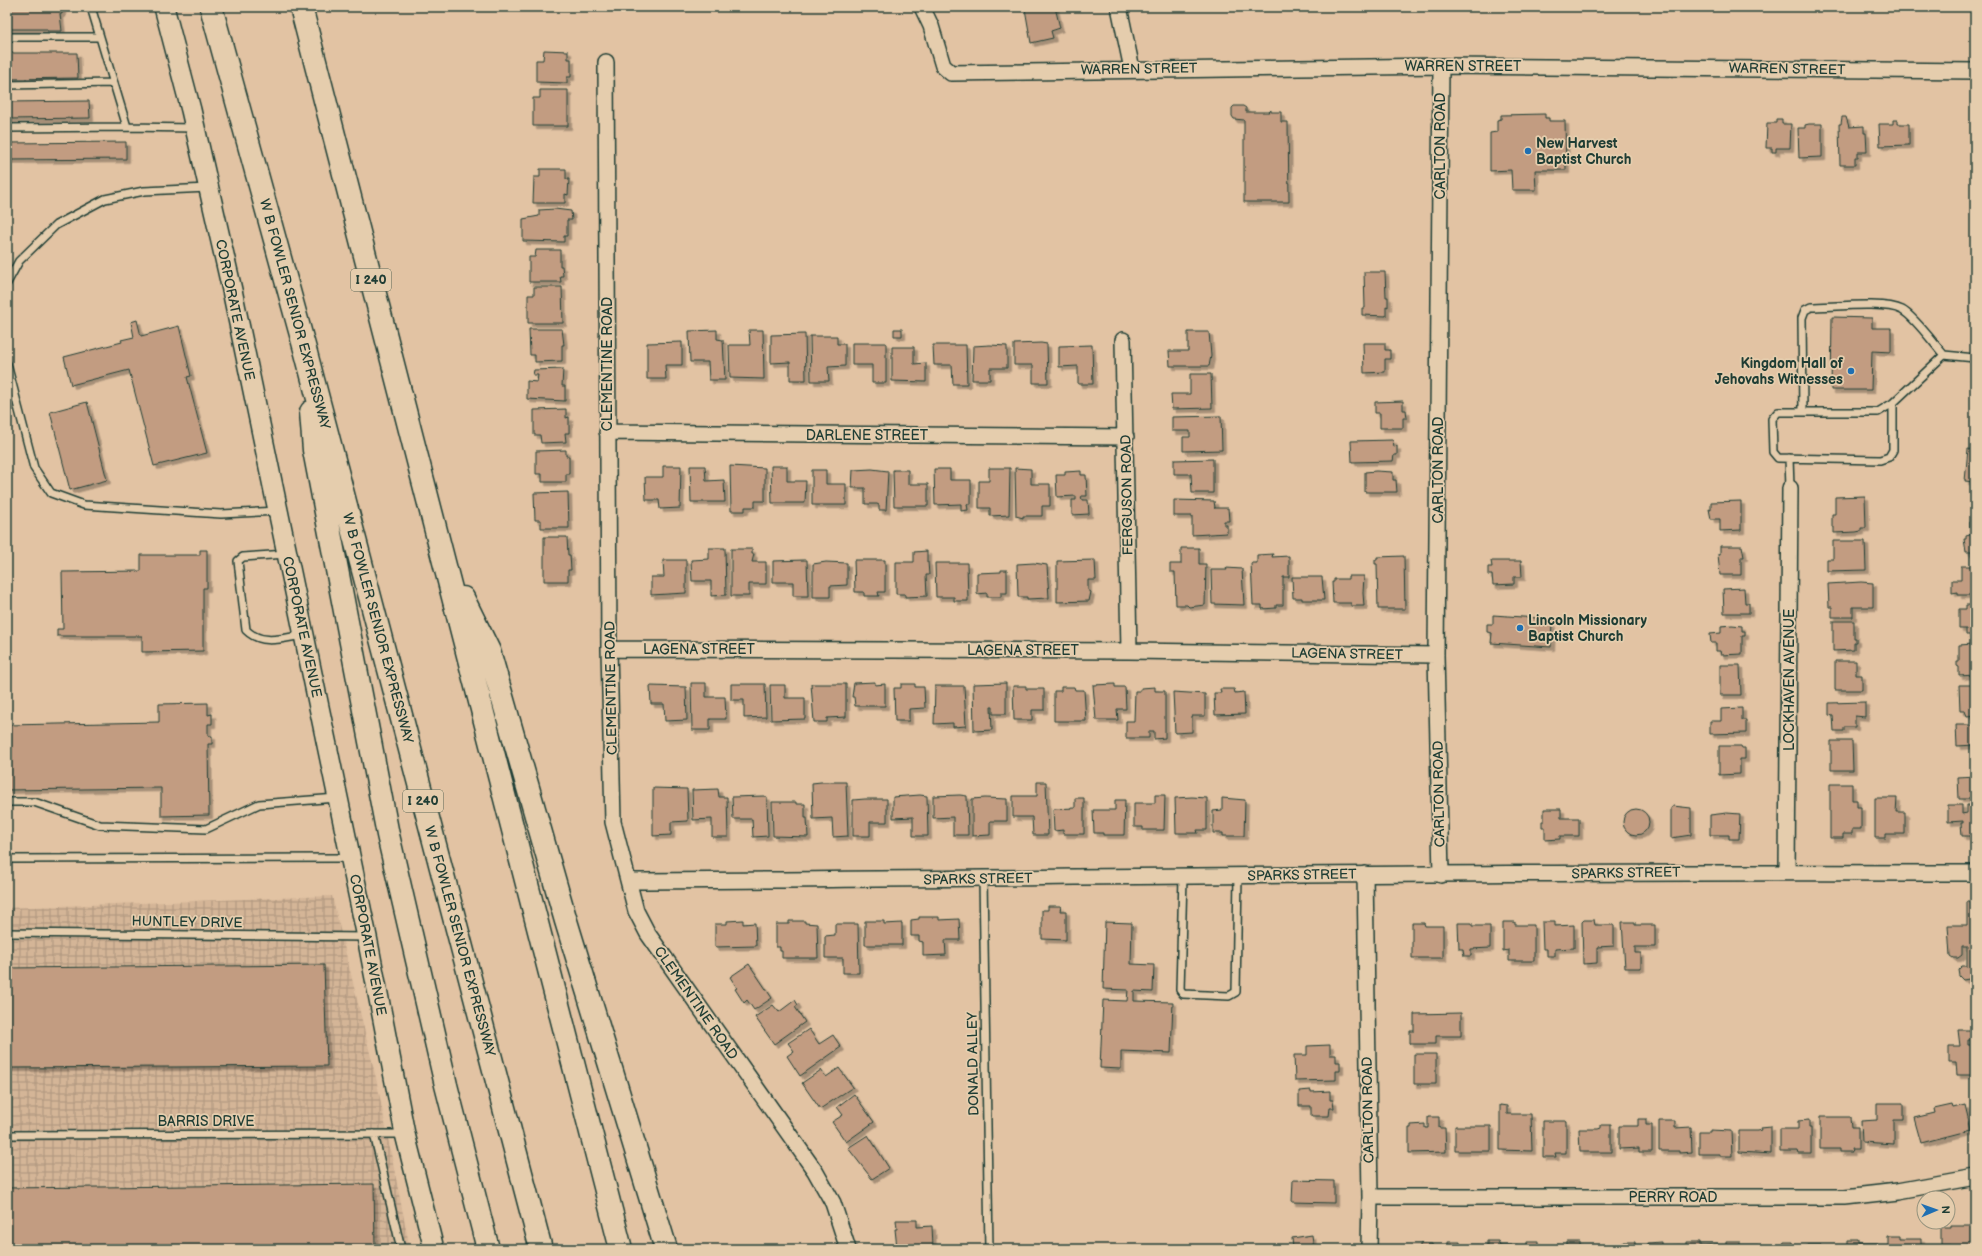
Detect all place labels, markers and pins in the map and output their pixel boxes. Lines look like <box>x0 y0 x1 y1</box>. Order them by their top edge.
place label: New Harvest Baptist Church <box>1536 135 1631 168</box>
marker: New Harvest Baptist Church <box>1523 146 1533 156</box>
place label: Kingdom Hall of Jehovahs Witnesses <box>1715 355 1844 388</box>
marker: Kingdom Hall of Jehovahs Witnesses <box>1846 366 1856 376</box>
place label: Lincoln Missionary Baptist Church <box>1528 612 1647 645</box>
marker: Lincoln Missionary Baptist Church <box>1515 623 1525 633</box>

